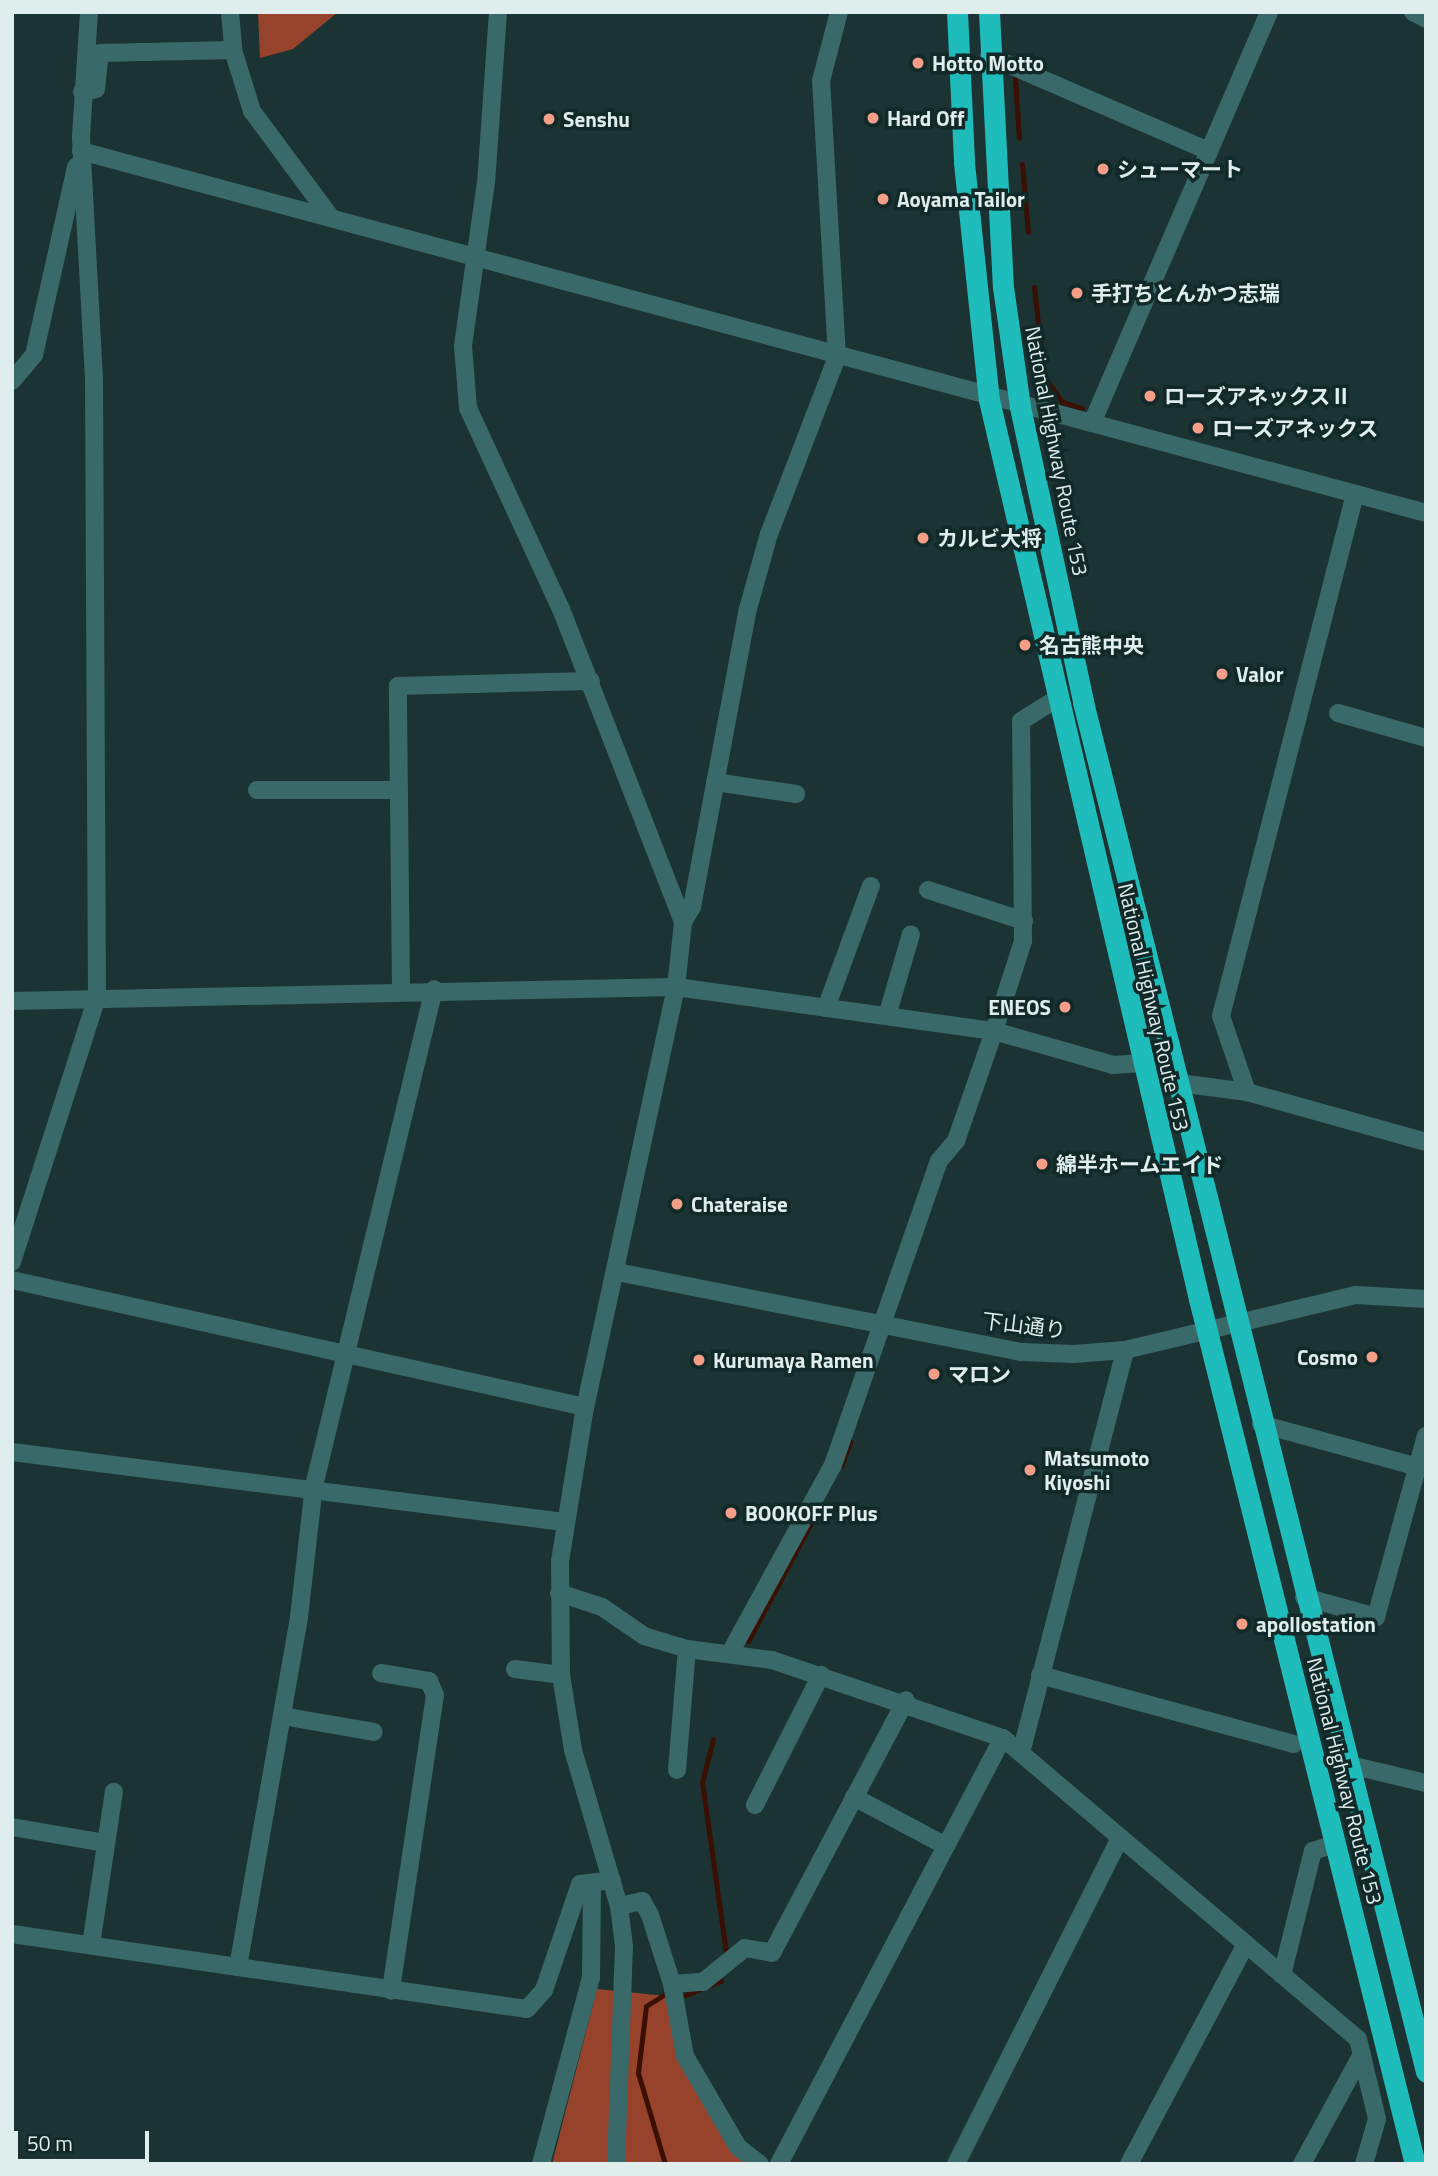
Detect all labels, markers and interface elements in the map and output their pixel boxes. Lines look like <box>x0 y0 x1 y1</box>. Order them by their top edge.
place label: Hotto Motto <box>932 50 1044 76</box>
marker: Hotto Motto <box>910 55 926 71</box>
place label: Hard Off <box>887 105 965 131</box>
place label: Senshu <box>563 106 630 132</box>
marker: Hard Off <box>865 110 881 126</box>
marker: Senshu <box>541 111 557 127</box>
place label: シューマート <box>1117 156 1243 182</box>
marker: シューマート <box>1095 161 1111 177</box>
place label: Aoyama Tailor <box>897 186 1025 212</box>
marker: Aoyama Tailor <box>875 191 891 207</box>
place label: 手打ちとんかつ志瑞 <box>1091 280 1280 306</box>
marker: 手打ちとんかつ志瑞 <box>1069 285 1085 301</box>
street label: National Highway Route 153 <box>1020 324 1094 578</box>
place label: ローズアネックスⅡ <box>1164 383 1353 409</box>
marker: ローズアネックスⅡ <box>1142 388 1158 404</box>
place label: ローズアネックス <box>1212 415 1380 441</box>
marker: ローズアネックス <box>1190 420 1206 436</box>
place label: カルビ大将 <box>937 525 1042 551</box>
marker: カルビ大将 <box>915 530 931 546</box>
place label: 名古熊中央 <box>1039 632 1144 658</box>
marker: 名古熊中央 <box>1017 637 1033 653</box>
place label: Valor <box>1236 661 1284 687</box>
marker: Valor <box>1214 666 1230 682</box>
street label: National Highway Route 153 <box>1113 881 1195 1133</box>
place label: ENEOS <box>988 994 1051 1020</box>
marker: ENEOS <box>1057 999 1073 1015</box>
place label: 綿半ホームエイド <box>1056 1151 1224 1177</box>
marker: 綿半ホームエイド <box>1034 1156 1050 1172</box>
place label: Chateraise <box>691 1191 788 1217</box>
marker: Chateraise <box>669 1196 685 1212</box>
street label: 下山通り <box>981 1307 1067 1343</box>
place label: Cosmo <box>1297 1344 1358 1370</box>
place label: Kurumaya Ramen <box>713 1347 874 1373</box>
marker: Cosmo <box>1364 1349 1380 1365</box>
marker: Kurumaya Ramen <box>691 1352 707 1368</box>
place label: マロン <box>948 1361 1011 1387</box>
marker: マロン <box>926 1366 942 1382</box>
place label: Matsumoto Kiyoshi <box>1044 1445 1150 1495</box>
marker: Matsumoto Kiyoshi <box>1022 1462 1038 1478</box>
place label: BOOKOFF Plus <box>745 1500 878 1526</box>
marker: BOOKOFF Plus <box>723 1505 739 1521</box>
place label: apollostation <box>1256 1611 1376 1637</box>
marker: apollostation <box>1234 1616 1250 1632</box>
street label: National Highway Route 153 <box>1302 1655 1388 1907</box>
scale bar <box>18 2116 152 2160</box>
text: 50 m <box>27 2127 73 2159</box>

